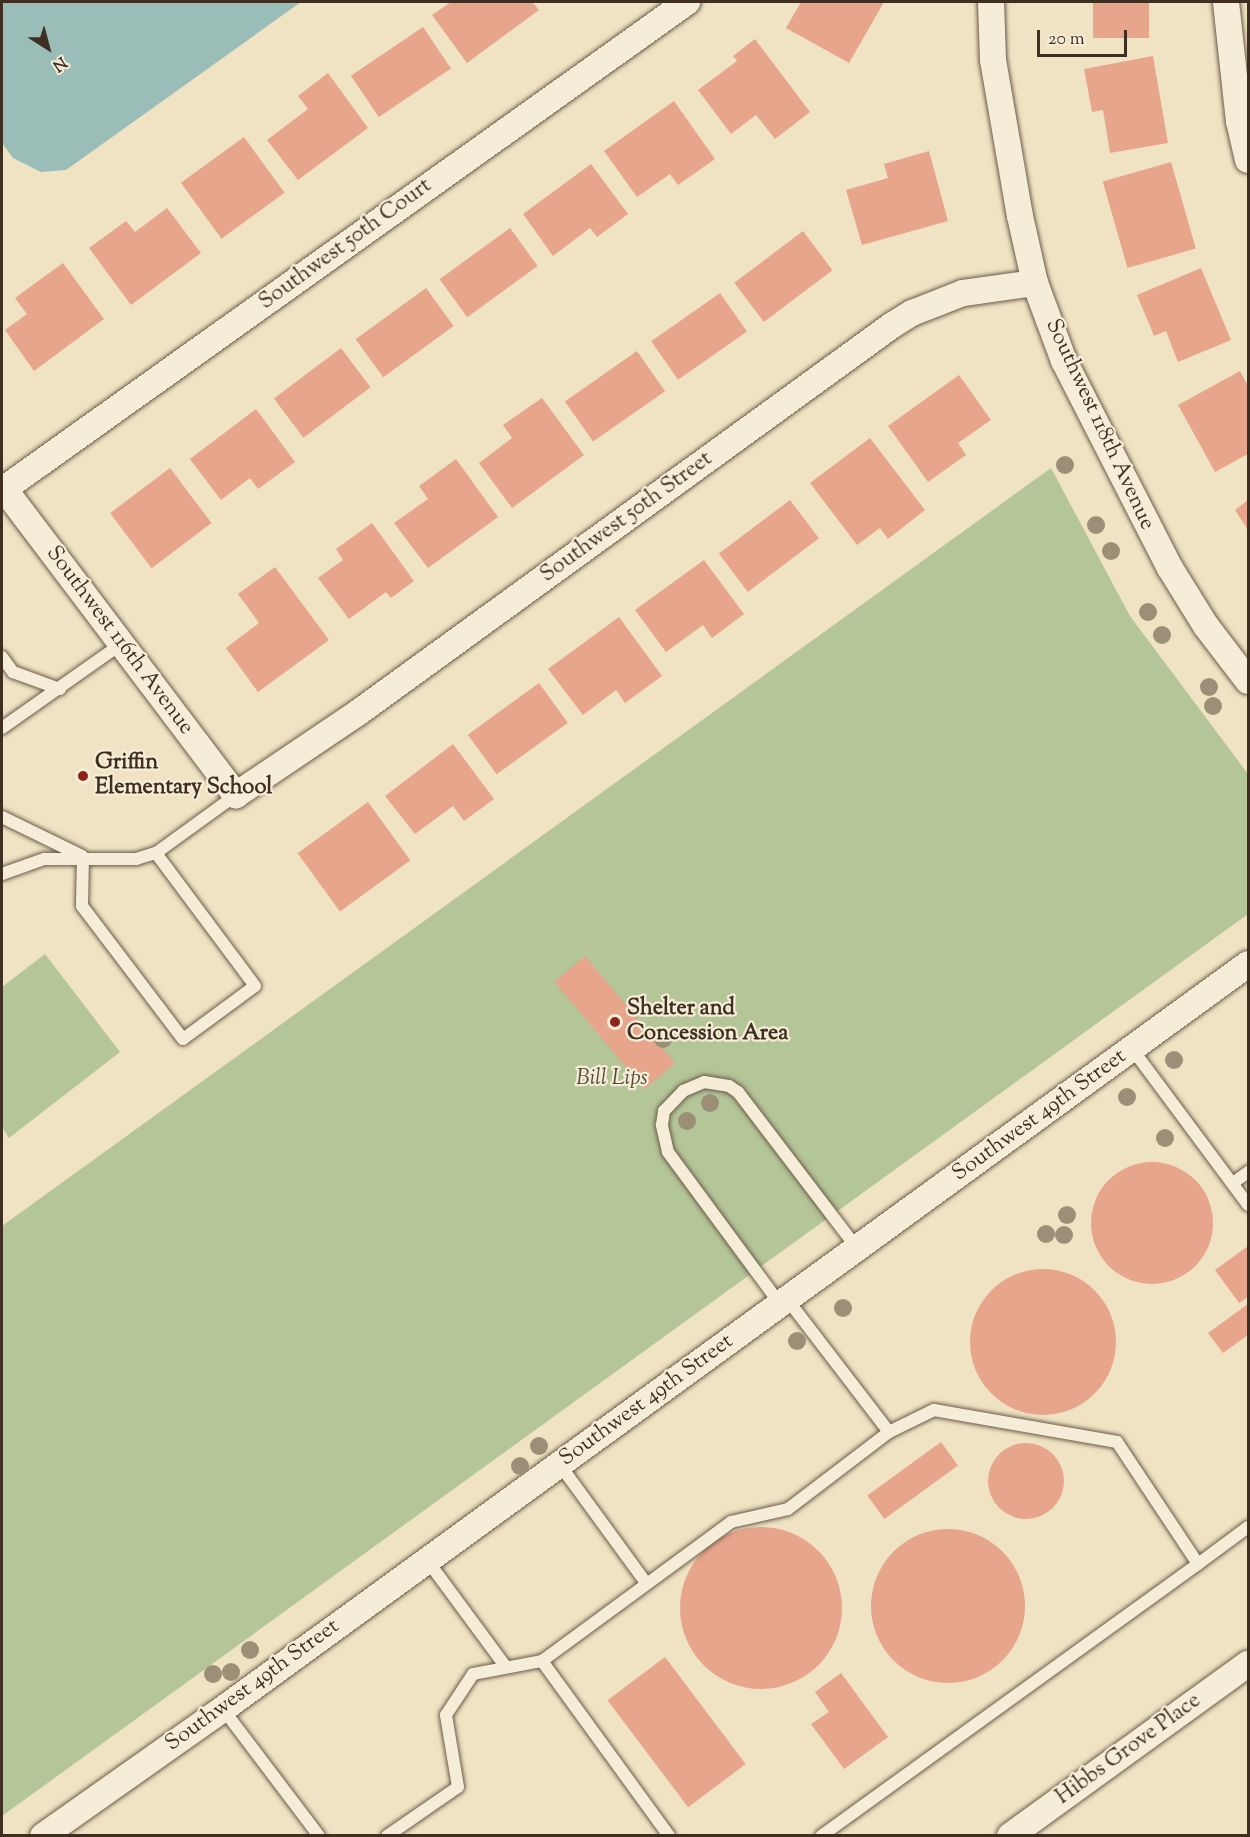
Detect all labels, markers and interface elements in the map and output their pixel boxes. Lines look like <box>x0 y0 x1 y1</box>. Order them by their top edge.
north arrow <box>18 18 78 78</box>
scale bar <box>1040 18 1130 56</box>
text: 20 m <box>1048 27 1085 53</box>
text: N <box>47 50 71 76</box>
street label: Southwest 50th Court <box>255 174 437 316</box>
street label: Southwest 118th Avenue <box>1039 315 1159 535</box>
street label: Southwest 50th Street <box>536 447 718 589</box>
street label: Southwest 116th Avenue <box>39 541 199 741</box>
place label: Griffin Elementary School <box>95 750 272 802</box>
marker: Griffin Elementary School <box>76 769 90 783</box>
place label: Shelter and Concession Area <box>627 996 788 1048</box>
marker: Shelter and Concession Area <box>608 1015 622 1029</box>
street label: Southwest 49th Street <box>948 1044 1132 1188</box>
park label: Bill Lips <box>576 1067 648 1093</box>
street label: Southwest 49th Street <box>555 1329 739 1473</box>
street label: Southwest 49th Street <box>161 1614 345 1758</box>
street label: Hibbs Grove Place <box>1051 1689 1207 1811</box>

